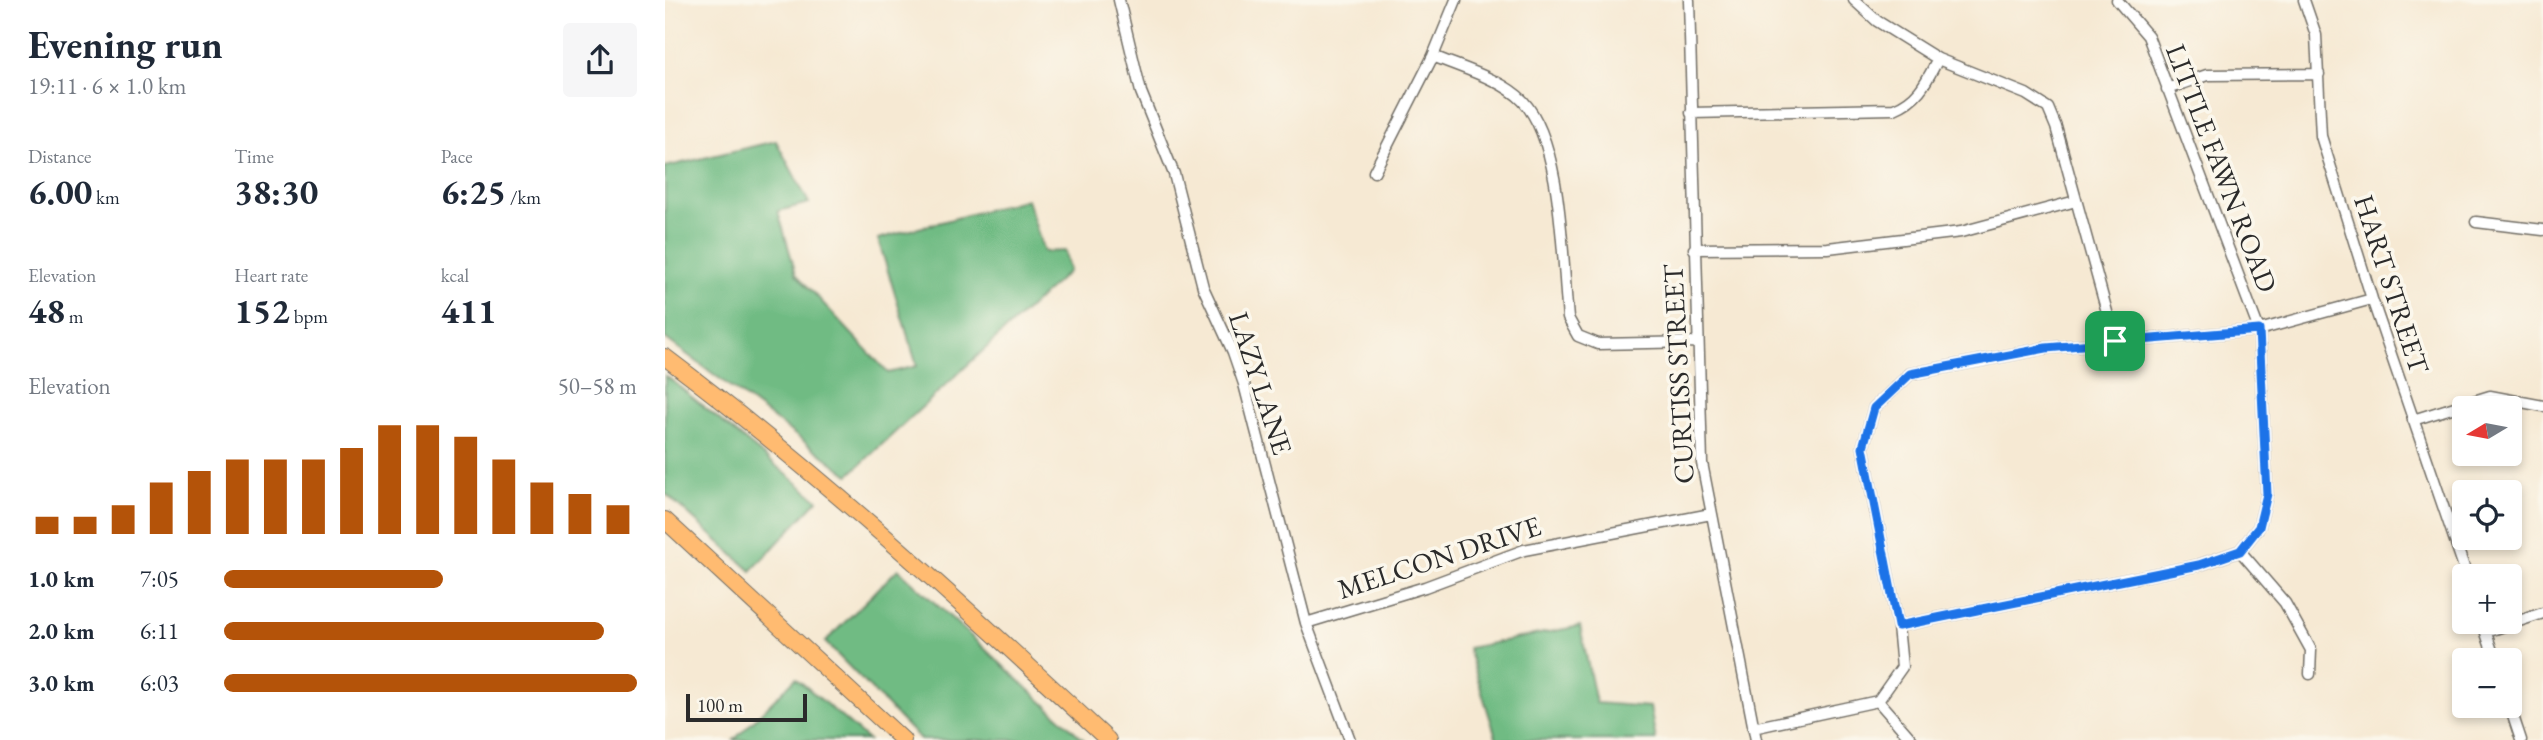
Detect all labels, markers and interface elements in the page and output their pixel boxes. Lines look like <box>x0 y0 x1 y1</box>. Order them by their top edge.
text: Evening run <box>28 20 223 69</box>
button: share <box>563 23 637 97</box>
street label: LITTLE FAWN ROAD <box>2158 39 2286 297</box>
text: 19:11 · 6 × 1.0 km <box>28 71 186 101</box>
text: Distance <box>28 144 91 169</box>
text: Time <box>234 144 274 169</box>
text: Pace <box>441 144 473 169</box>
text: 6.00 <box>28 169 92 214</box>
text: 38:30 <box>234 169 318 214</box>
text: 6:25 <box>441 169 506 214</box>
text: km <box>92 185 120 210</box>
text: /km <box>506 185 541 210</box>
street label: HART STREET <box>2346 190 2438 378</box>
text: Elevation <box>28 263 96 288</box>
text: Heart rate <box>234 263 308 288</box>
text: kcal <box>441 263 469 288</box>
street label: CURTISS STREET <box>1654 263 1702 485</box>
text: 48 <box>28 288 65 333</box>
text: 152 <box>234 288 290 333</box>
text: 411 <box>441 288 496 333</box>
text: m <box>65 304 84 329</box>
text: bpm <box>290 304 328 329</box>
street label: LAZY LANE <box>1221 307 1301 459</box>
pin <box>2085 311 2145 371</box>
icon: arrive <box>2096 322 2134 360</box>
text: Elevation <box>28 371 111 401</box>
text: 50–58 m <box>558 371 637 401</box>
north arrow <box>2452 396 2522 466</box>
map controls <box>2452 396 2522 718</box>
button: locate <box>2452 480 2522 550</box>
street label: MELCON DRIVE <box>1333 507 1545 607</box>
text: 1.0 km <box>28 564 95 594</box>
text: 7:05 <box>140 564 179 594</box>
button: + <box>2452 564 2522 634</box>
text: 2.0 km <box>28 616 95 646</box>
text: 6:11 <box>140 616 179 646</box>
button: − <box>2452 648 2522 718</box>
text: 3.0 km <box>28 668 95 698</box>
text: 6:03 <box>140 668 179 698</box>
scale bar <box>686 691 807 723</box>
text: 100 m <box>697 693 743 718</box>

